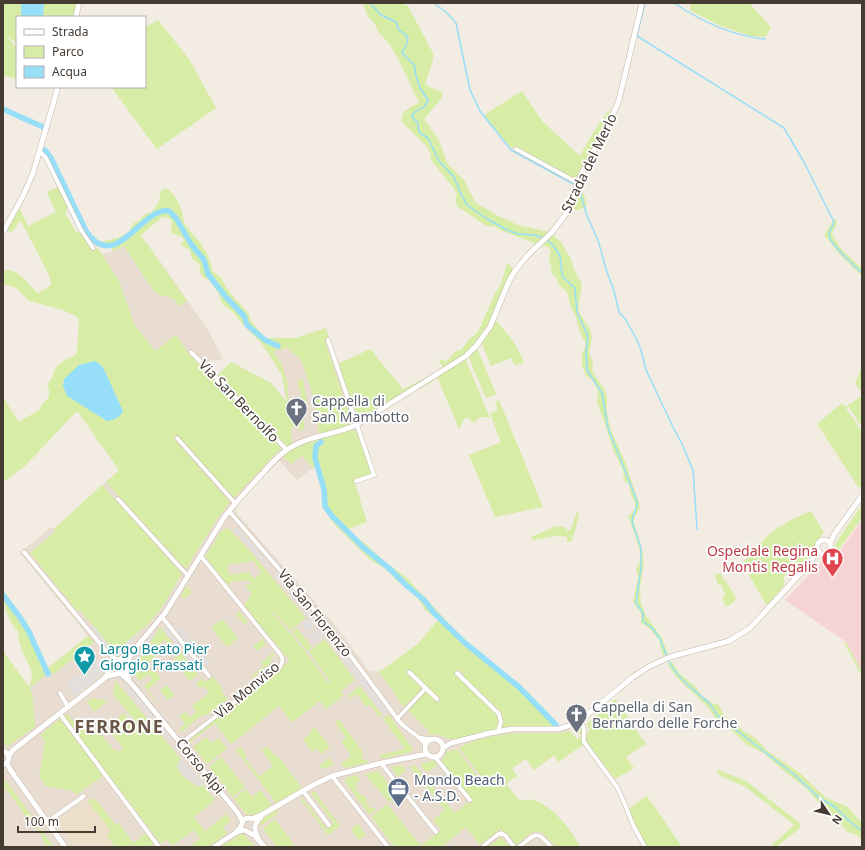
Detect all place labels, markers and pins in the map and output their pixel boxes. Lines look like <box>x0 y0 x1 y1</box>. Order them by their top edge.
place label: Cappella di San Mambotto <box>312 391 409 426</box>
church icon: Cappella di San Mambotto <box>283 396 309 429</box>
place label: Ospedale Regina Montis Regalis <box>707 541 818 576</box>
hospital icon: Ospedale Regina Montis Regalis <box>820 546 846 579</box>
place label: Largo Beato Pier Giorgio Frassati <box>100 639 210 674</box>
place icon: Largo Beato Pier Giorgio Frassati <box>71 644 97 677</box>
place label: Cappella di San Bernardo delle Forche <box>592 697 737 732</box>
church icon: Cappella di San Bernardo delle Forche <box>563 702 589 735</box>
place label: Mondo Beach - A.S.D. <box>414 770 505 805</box>
office icon: Mondo Beach - A.S.D. <box>386 775 412 808</box>

